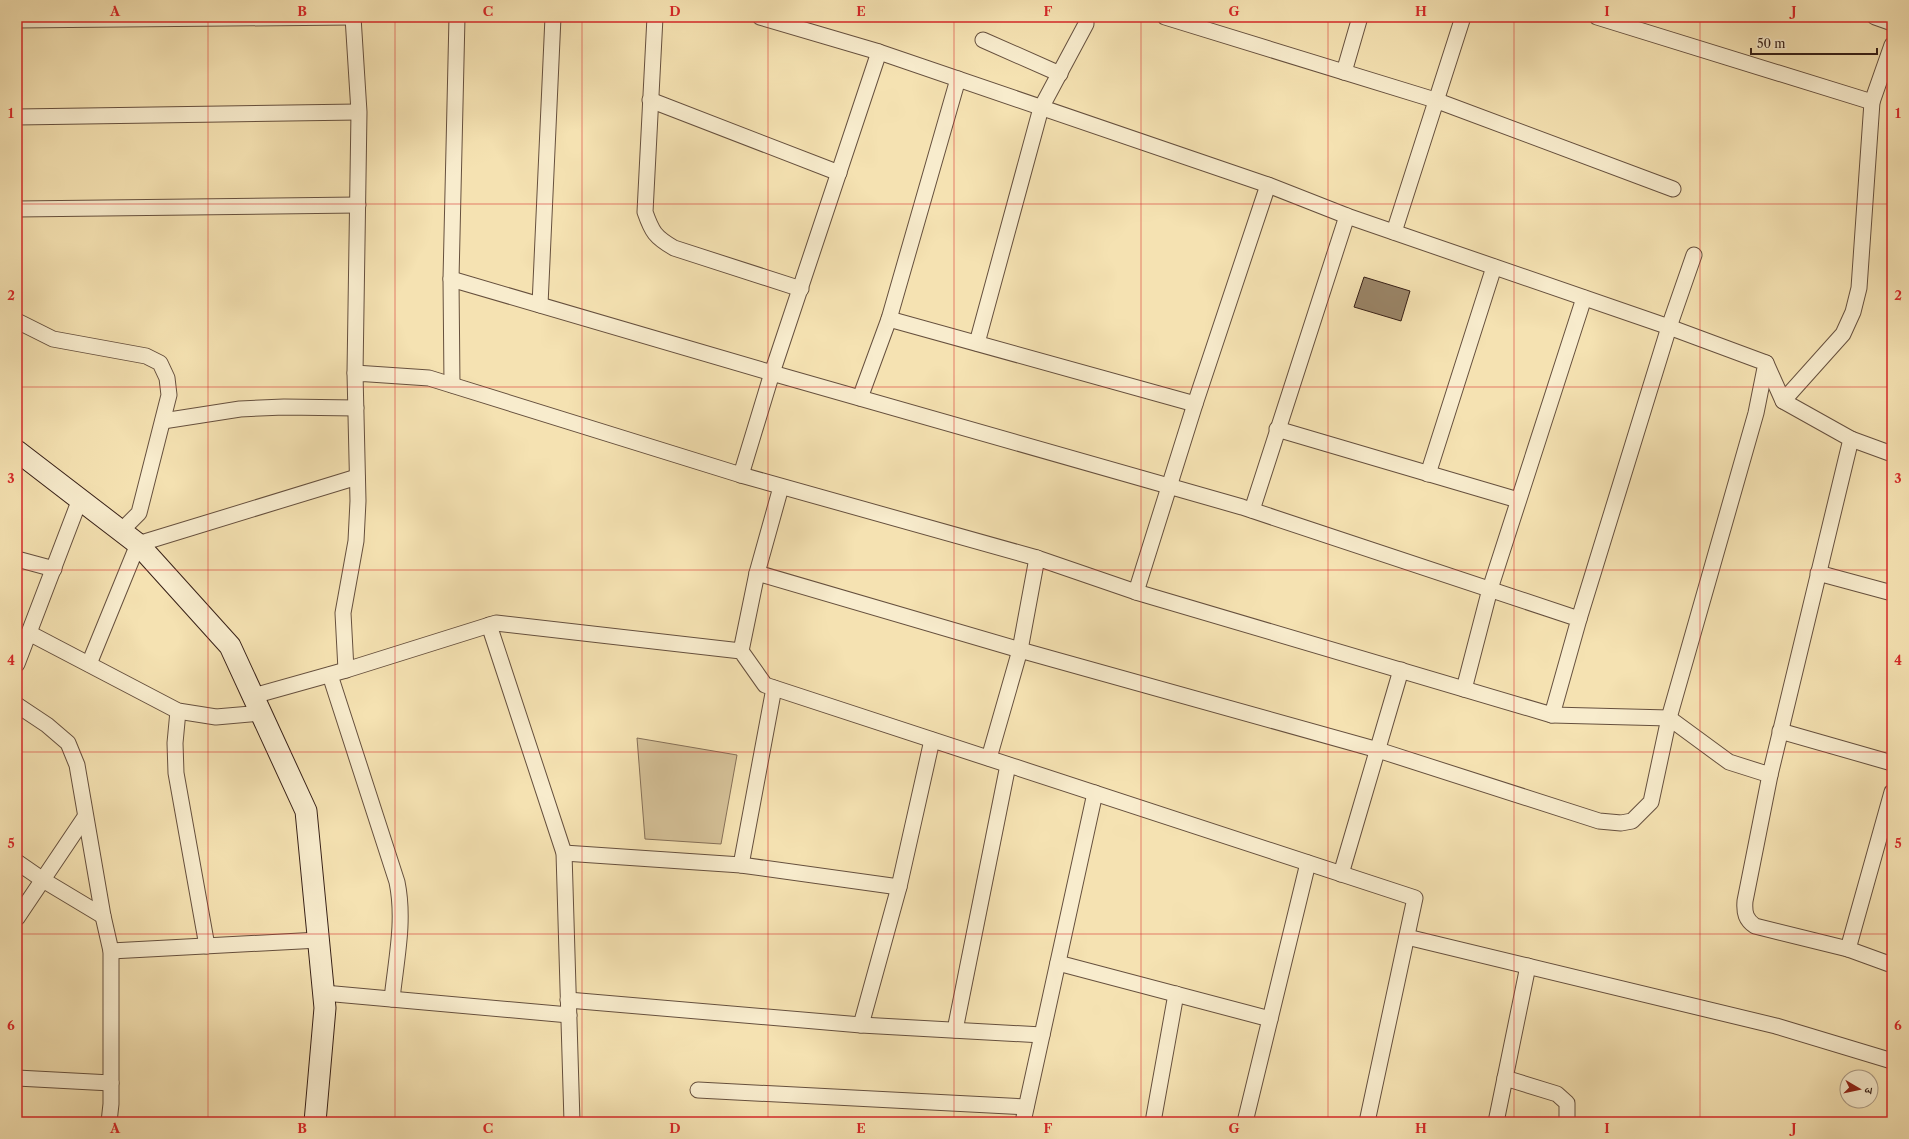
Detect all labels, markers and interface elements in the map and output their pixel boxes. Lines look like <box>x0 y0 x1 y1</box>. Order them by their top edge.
text: A <box>109 3 121 19</box>
text: B <box>297 3 307 19</box>
text: C <box>483 3 493 19</box>
text: D <box>669 3 681 19</box>
text: E <box>856 3 866 19</box>
text: F <box>1044 3 1053 19</box>
text: G <box>1228 3 1240 19</box>
text: H <box>1415 3 1427 19</box>
text: I <box>1604 3 1610 19</box>
text: J <box>1789 3 1797 19</box>
scale bar <box>1751 30 1877 56</box>
text: 50 m <box>1757 36 1786 51</box>
text: 1 <box>8 105 14 121</box>
text: 1 <box>1895 105 1901 121</box>
text: 2 <box>7 287 15 303</box>
text: 2 <box>1894 287 1902 303</box>
text: 3 <box>7 470 15 486</box>
text: 3 <box>1894 470 1902 486</box>
text: 4 <box>7 652 15 668</box>
text: 4 <box>1894 652 1902 668</box>
text: 5 <box>7 835 15 851</box>
text: 5 <box>1894 835 1902 851</box>
text: 6 <box>7 1017 15 1033</box>
text: 6 <box>1894 1017 1902 1033</box>
north arrow <box>1839 1069 1879 1109</box>
text: उ <box>1861 1086 1876 1096</box>
text: A <box>109 1120 121 1136</box>
text: B <box>297 1120 307 1136</box>
text: C <box>483 1120 493 1136</box>
text: D <box>669 1120 681 1136</box>
text: E <box>856 1120 866 1136</box>
text: F <box>1044 1120 1053 1136</box>
text: G <box>1228 1120 1240 1136</box>
text: H <box>1415 1120 1427 1136</box>
text: I <box>1604 1120 1610 1136</box>
text: J <box>1789 1120 1797 1136</box>

